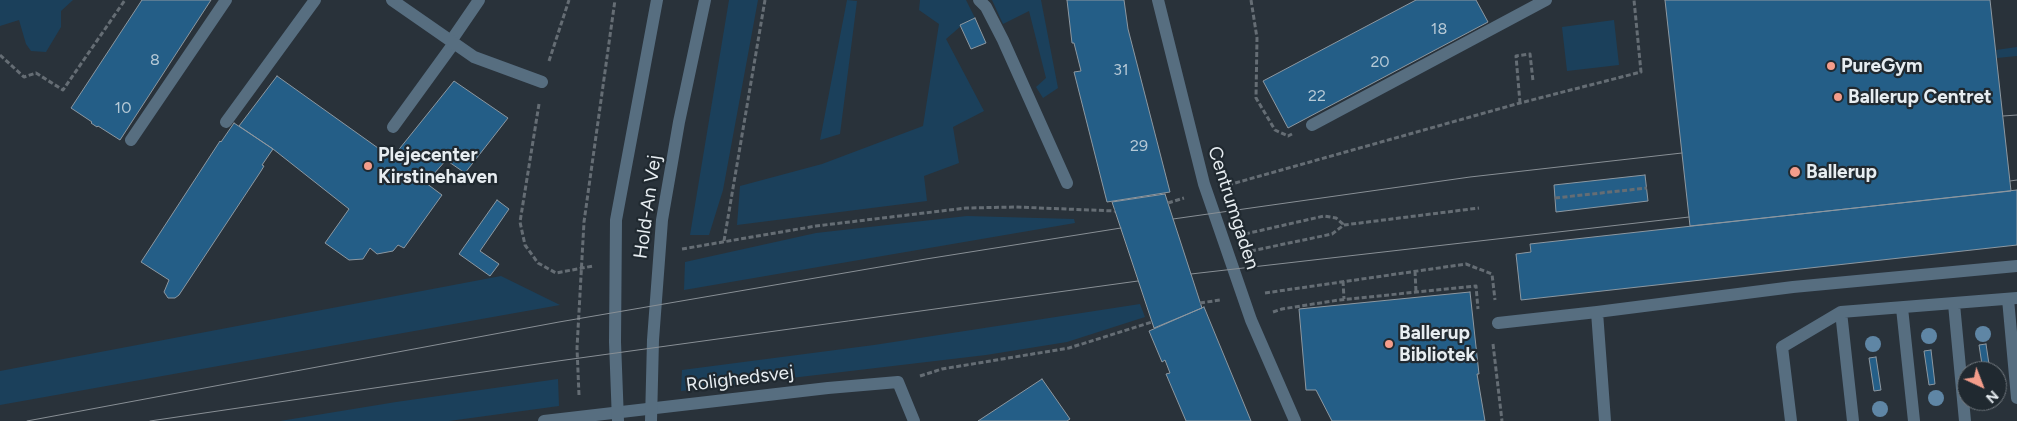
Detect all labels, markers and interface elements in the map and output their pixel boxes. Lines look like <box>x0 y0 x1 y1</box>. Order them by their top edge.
house number: 18 <box>1431 19 1447 39</box>
house number: 8 <box>150 50 160 70</box>
house number: 20 <box>1370 52 1390 72</box>
place label: PureGym <box>1841 55 1923 77</box>
house number: 31 <box>1113 60 1129 80</box>
marker: PureGym <box>1825 60 1837 72</box>
house number: 22 <box>1308 86 1326 106</box>
place label: Ballerup Centret <box>1848 86 1992 108</box>
marker: Ballerup Centret <box>1832 91 1844 103</box>
house number: 10 <box>115 98 131 118</box>
house number: 29 <box>1130 136 1148 156</box>
place label: Plejecenter Kirstinehaven <box>378 144 498 188</box>
street label: Centrumgaden <box>1202 144 1264 272</box>
street label: Hold-An Vej <box>629 154 667 260</box>
marker: Plejecenter Kirstinehaven <box>362 160 374 172</box>
place label: Ballerup <box>1806 161 1877 183</box>
marker: Ballerup <box>1788 165 1802 179</box>
place label: Ballerup Bibliotek <box>1399 322 1476 366</box>
marker: Ballerup Bibliotek <box>1383 338 1395 350</box>
street label: Rolighedsvej <box>685 361 795 397</box>
north arrow <box>1957 361 2007 411</box>
text: N <box>1982 387 2002 407</box>

